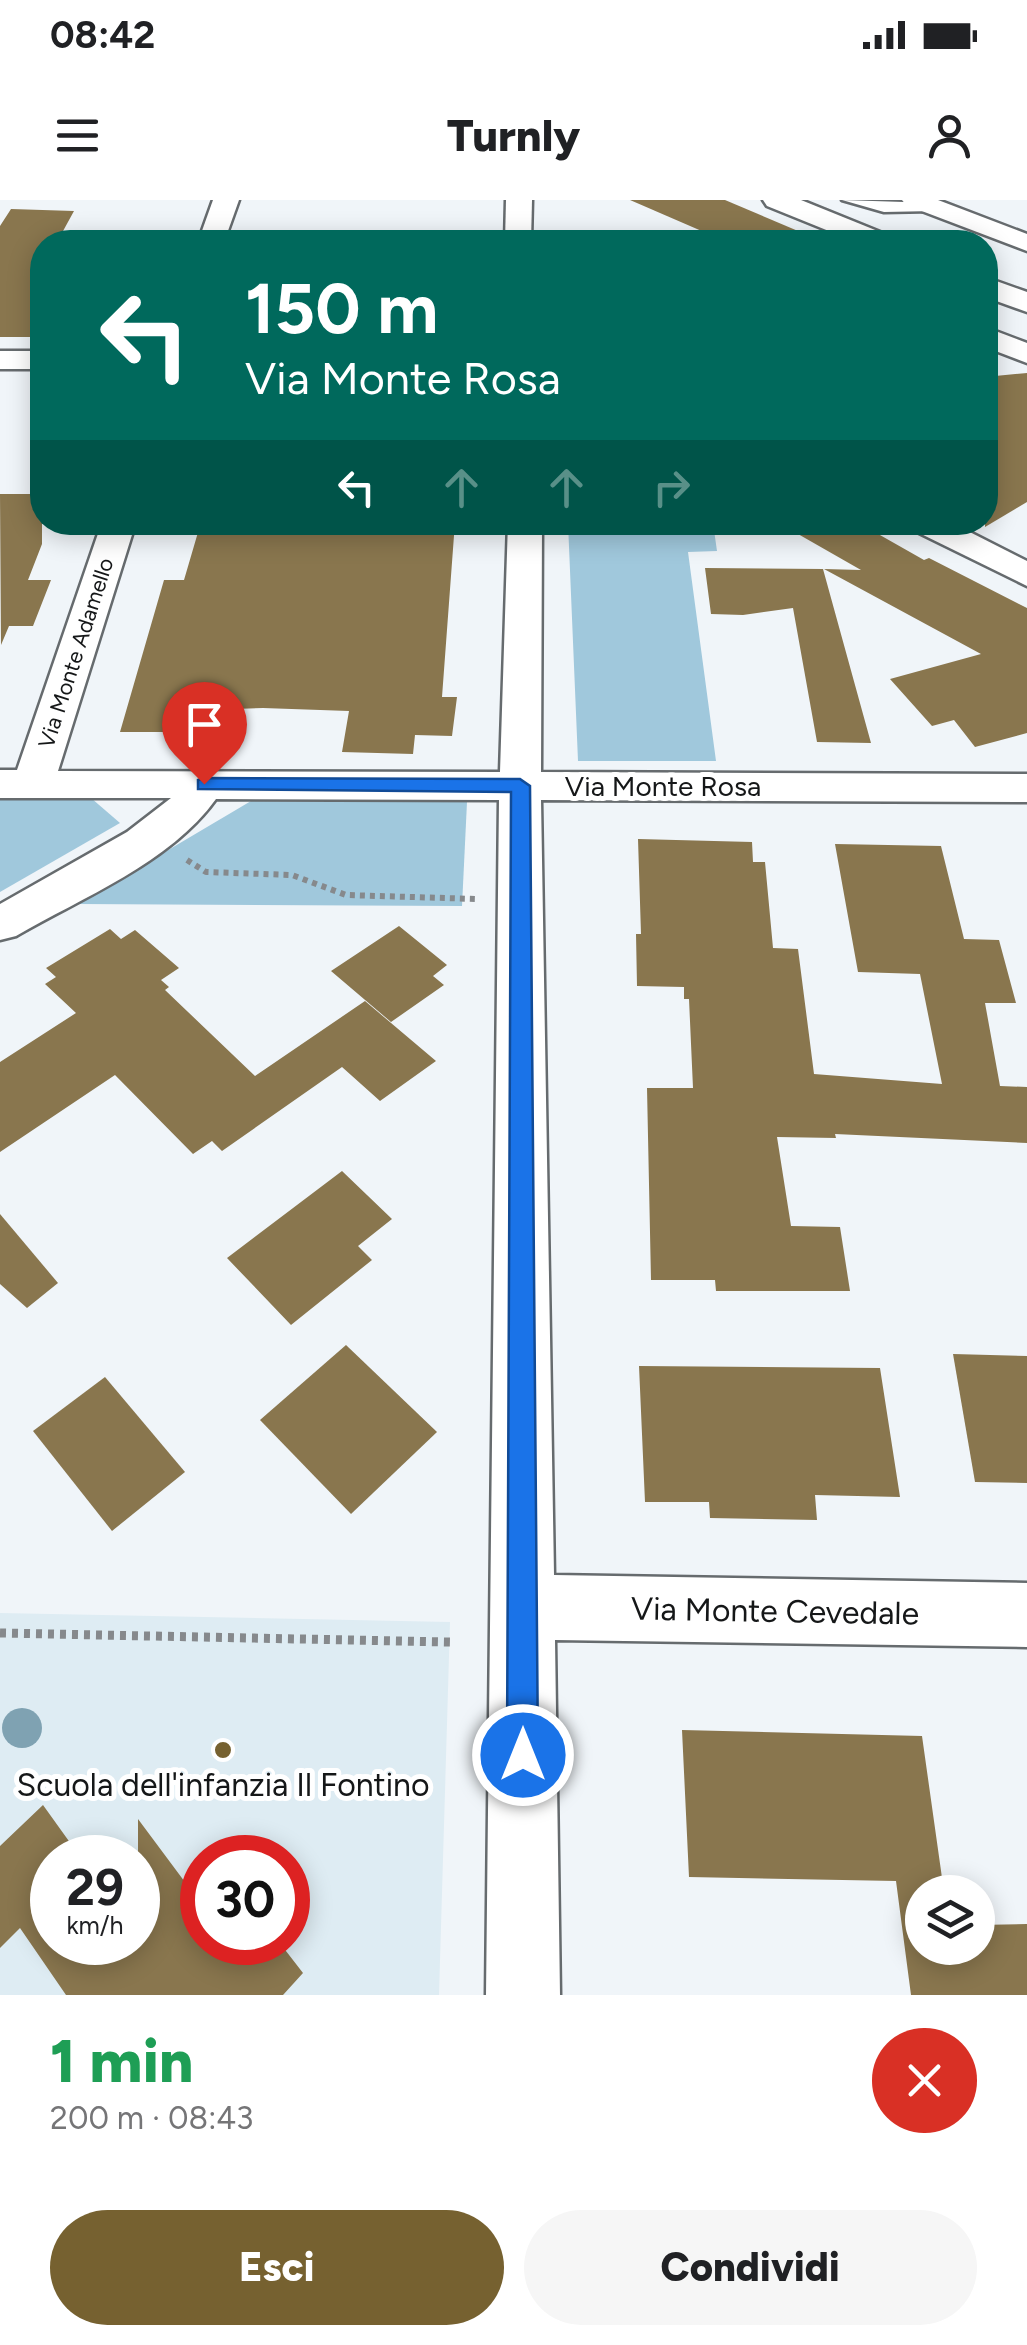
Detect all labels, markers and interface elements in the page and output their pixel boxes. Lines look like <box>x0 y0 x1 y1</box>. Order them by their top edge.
text: 08:42 <box>50 12 155 58</box>
icon: menu <box>50 108 105 163</box>
text: Turnly <box>447 108 580 162</box>
icon: person <box>922 108 977 163</box>
text: 150 m <box>245 266 438 351</box>
icon: left <box>80 270 210 400</box>
text: Via Monte Rosa <box>245 351 561 405</box>
icon: left <box>329 460 384 515</box>
icon: ahead <box>434 460 489 515</box>
icon: ahead <box>539 460 594 515</box>
icon: right <box>644 460 699 515</box>
street label: Via Monte Adamello <box>33 554 119 752</box>
pin <box>162 682 247 785</box>
icon: arrive <box>177 697 232 752</box>
street label: Via Monte Rosa <box>565 769 761 803</box>
street label: Via Monte Cevedale <box>631 1589 919 1633</box>
position arrow <box>471 1703 575 1807</box>
marker: Scuola dell'infanzia Il Fontino <box>212 1739 234 1761</box>
place label: Scuola dell'infanzia Il Fontino <box>16 1766 430 1804</box>
speed limit sign: 30 <box>180 1835 310 1965</box>
text: 29 <box>66 1857 124 1918</box>
map controls <box>905 1875 995 1965</box>
button: layers <box>905 1875 995 1965</box>
text: km/h <box>66 1910 124 1940</box>
text: 1 min <box>50 2025 193 2097</box>
button: close <box>872 2028 977 2133</box>
text: 200 m · 08:43 <box>50 2099 254 2137</box>
button: Esci <box>50 2210 504 2325</box>
button: Condividi <box>524 2210 977 2325</box>

